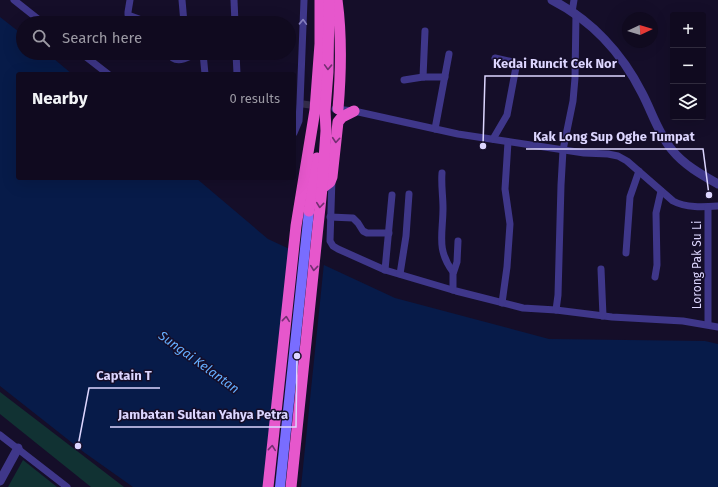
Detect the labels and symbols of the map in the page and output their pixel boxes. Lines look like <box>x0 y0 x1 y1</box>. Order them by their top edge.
north arrow <box>622 12 658 48</box>
one-way arrow <box>299 19 308 25</box>
callout: Kedai Runcit Cek Nor <box>485 51 625 76</box>
text: Kedai Runcit Cek Nor <box>493 56 618 71</box>
one-way arrow <box>323 64 332 70</box>
callout: Kak Long Sup Oghe Tumpat <box>526 124 703 149</box>
text: Kak Long Sup Oghe Tumpat <box>533 129 696 144</box>
one-way arrow <box>331 137 340 143</box>
one-way arrow <box>316 202 325 208</box>
street label: Lorong Pak Su Li <box>690 221 704 309</box>
one-way arrow <box>310 265 319 271</box>
one-way arrow <box>281 316 290 322</box>
water label: Sungai Kelantan <box>155 327 242 396</box>
callout: Captain T <box>89 363 160 388</box>
text: Captain T <box>96 368 152 383</box>
callout: Jambatan Sultan Yahya Petra <box>110 402 296 427</box>
text: Jambatan Sultan Yahya Petra <box>117 407 288 422</box>
one-way arrow <box>267 445 276 451</box>

